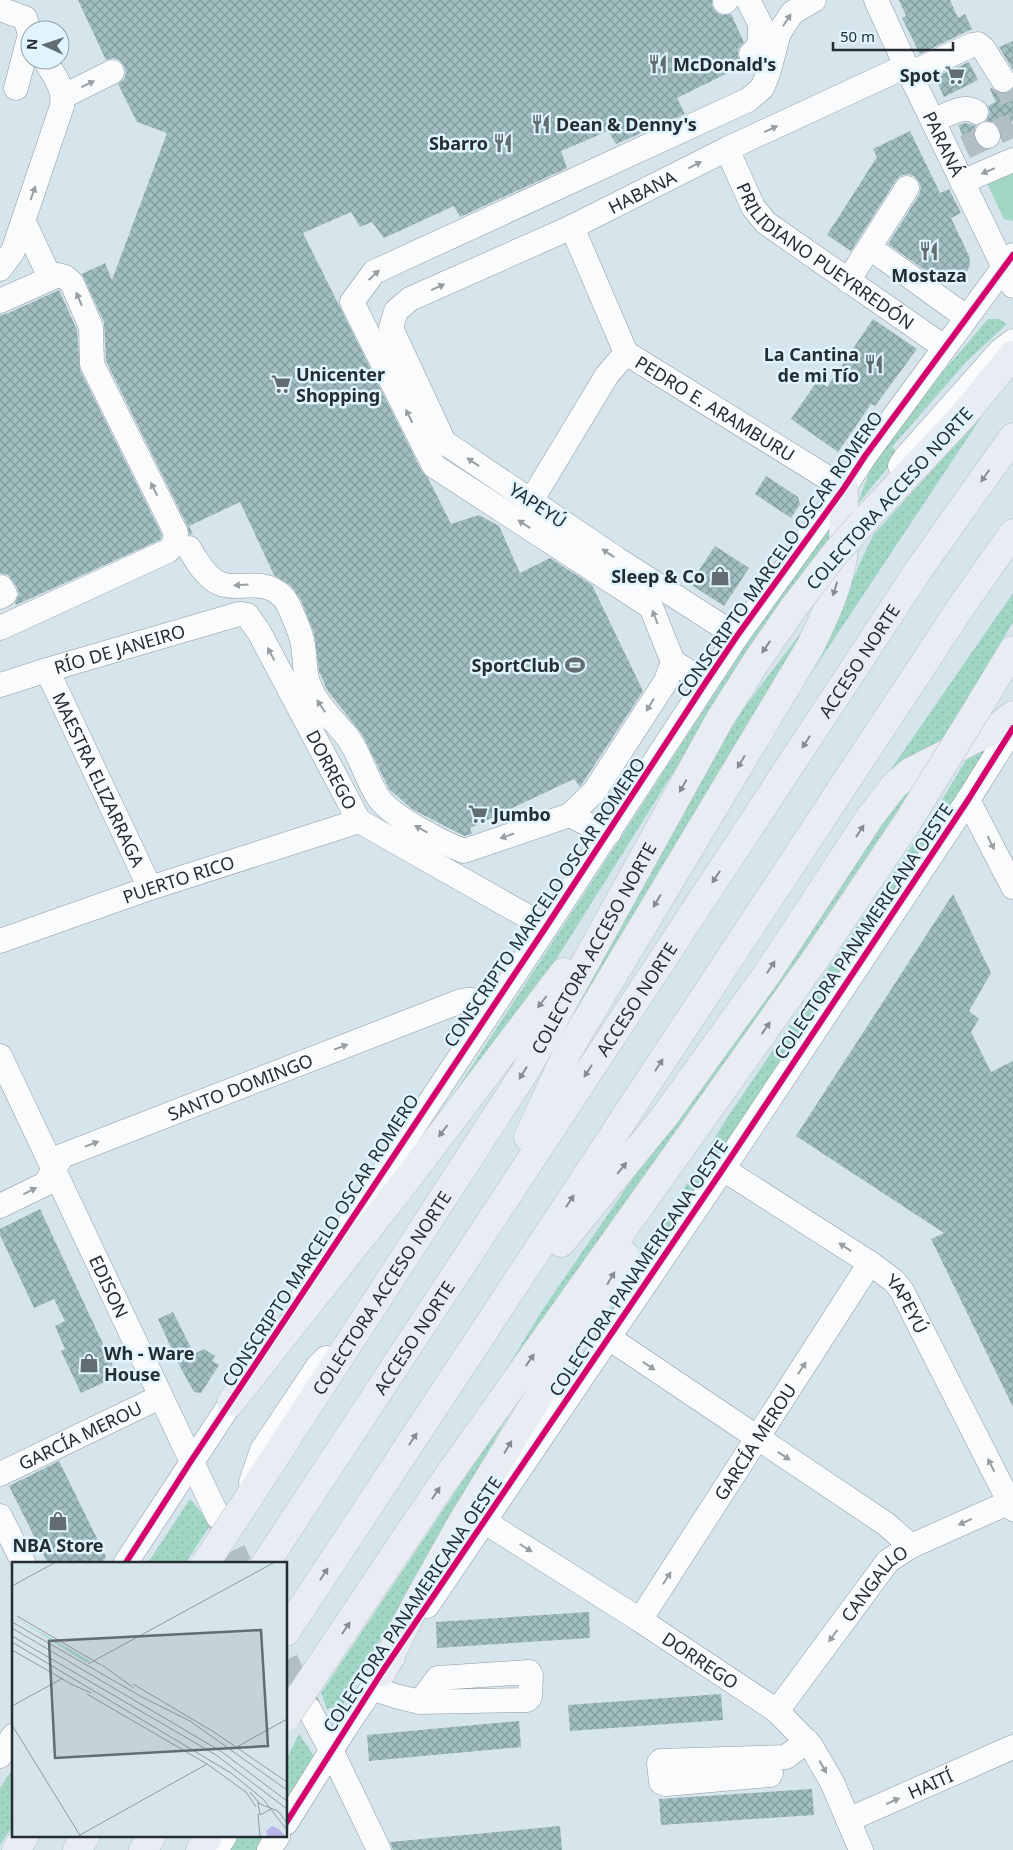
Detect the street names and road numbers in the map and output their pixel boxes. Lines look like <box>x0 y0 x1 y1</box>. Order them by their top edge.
street label: PARANÁ <box>918 107 970 181</box>
street label: HABANA <box>604 164 681 219</box>
street label: PRILIDIANO PUEYRREDÓN <box>731 179 919 335</box>
street label: PEDRO E. ARAMBURU <box>631 350 799 467</box>
street label: COLECTORA ACCESO NORTE <box>800 402 978 594</box>
street label: CONSCRIPTO MARCELO OSCAR ROMERO <box>670 406 888 702</box>
street label: YAPEYÚ <box>504 477 572 533</box>
street label: ACCESO NORTE <box>813 599 905 722</box>
street label: RÍO DE JANEIRO <box>51 618 188 679</box>
street label: MAESTRA ELIZARRAGA <box>47 688 150 871</box>
street label: DORREGO <box>301 726 363 814</box>
street label: CONSCRIPTO MARCELO OSCAR ROMERO <box>438 753 650 1051</box>
street label: COLECTORA PANAMERICANA OESTE <box>768 798 958 1064</box>
street label: COLECTORA ACCESO NORTE <box>527 839 661 1057</box>
street label: PUERTO RICO <box>119 850 237 909</box>
street label: ACCESO NORTE <box>591 937 681 1059</box>
street label: SANTO DOMINGO <box>164 1048 316 1126</box>
street label: CONSCRIPTO MARCELO OSCAR ROMERO <box>216 1089 424 1391</box>
street label: COLECTORA PANAMERICANA OESTE <box>543 1135 733 1401</box>
street label: COLECTORA ACCESO NORTE <box>308 1187 456 1399</box>
street label: EDISON <box>84 1251 134 1322</box>
street label: YAPEYÚ <box>882 1268 934 1338</box>
street label: ACCESO NORTE <box>368 1276 458 1398</box>
street label: GARCÍA MEROU <box>708 1379 801 1505</box>
street label: GARCÍA MEROU <box>14 1395 146 1475</box>
street label: COLECTORA PANAMERICANA OESTE <box>317 1471 507 1737</box>
street label: CANGALLO <box>835 1539 912 1626</box>
street label: DORREGO <box>658 1626 743 1694</box>
street label: HAITÍ <box>904 1763 957 1804</box>

